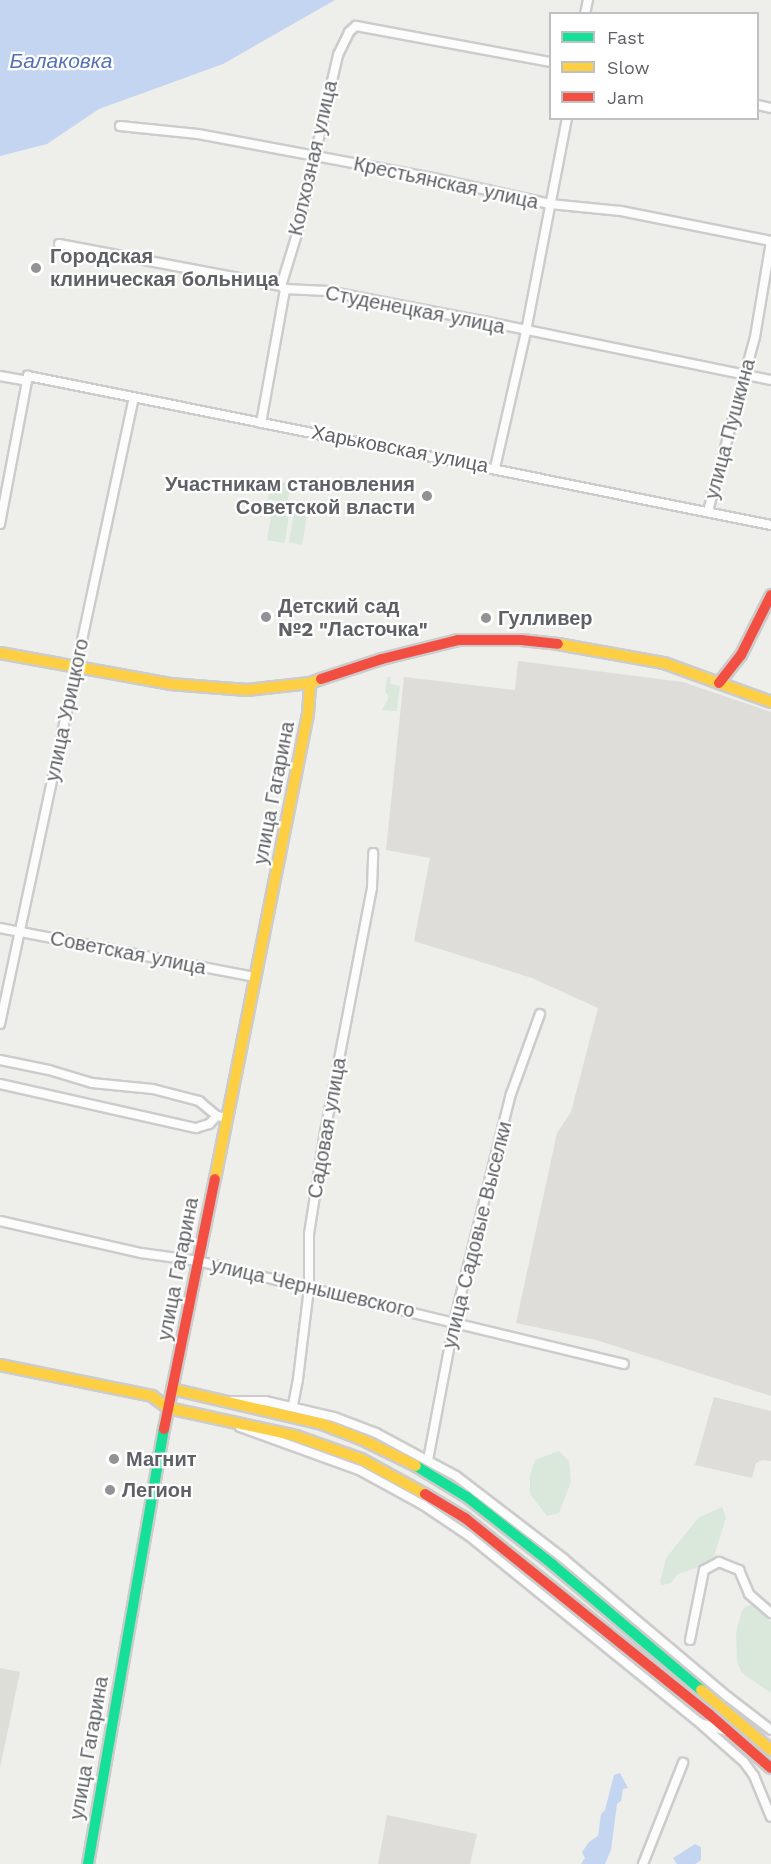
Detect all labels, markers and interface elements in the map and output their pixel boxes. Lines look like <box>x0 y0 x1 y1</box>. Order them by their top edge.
legend <box>549 12 759 120</box>
text: Fast <box>607 27 644 48</box>
water label: Балаковка <box>10 48 112 74</box>
text: Slow <box>607 57 650 78</box>
street label: Колхозная улица <box>283 78 343 238</box>
text: Jam <box>607 87 644 108</box>
street label: Крестьянская улица <box>351 152 541 214</box>
place label: Городская клиническая больница <box>50 244 279 291</box>
marker: Городская клиническая больница <box>27 259 45 277</box>
street label: Студенецкая улица <box>323 281 507 339</box>
street label: улица Пушкина <box>700 356 760 502</box>
street label: Харьковская улица <box>310 420 490 478</box>
place label: Участникам становления Советской власти <box>165 472 415 519</box>
marker: Участникам становления Советской власти <box>420 489 434 503</box>
place label: Детский сад №2 "Ласточка" <box>278 594 428 641</box>
place label: Гулливер <box>498 606 593 630</box>
marker: Детский сад №2 "Ласточка" <box>259 610 273 624</box>
marker: Гулливер <box>479 611 493 625</box>
street label: улица Урицкого <box>40 636 94 784</box>
street label: улица Гагарина <box>248 720 300 866</box>
street label: Советская улица <box>48 926 208 980</box>
street label: Садовая улица <box>303 1056 351 1200</box>
street label: улица Садовые Выселки <box>437 1119 517 1351</box>
street label: улица Гагарина <box>152 1196 204 1342</box>
street label: улица Чернышевского <box>209 1253 417 1323</box>
place label: Магнит <box>126 1447 197 1471</box>
marker: Магнит <box>107 1452 121 1466</box>
place label: Легион <box>122 1478 192 1502</box>
marker: Легион <box>103 1483 117 1497</box>
street label: улица Гагарина <box>65 1674 113 1822</box>

